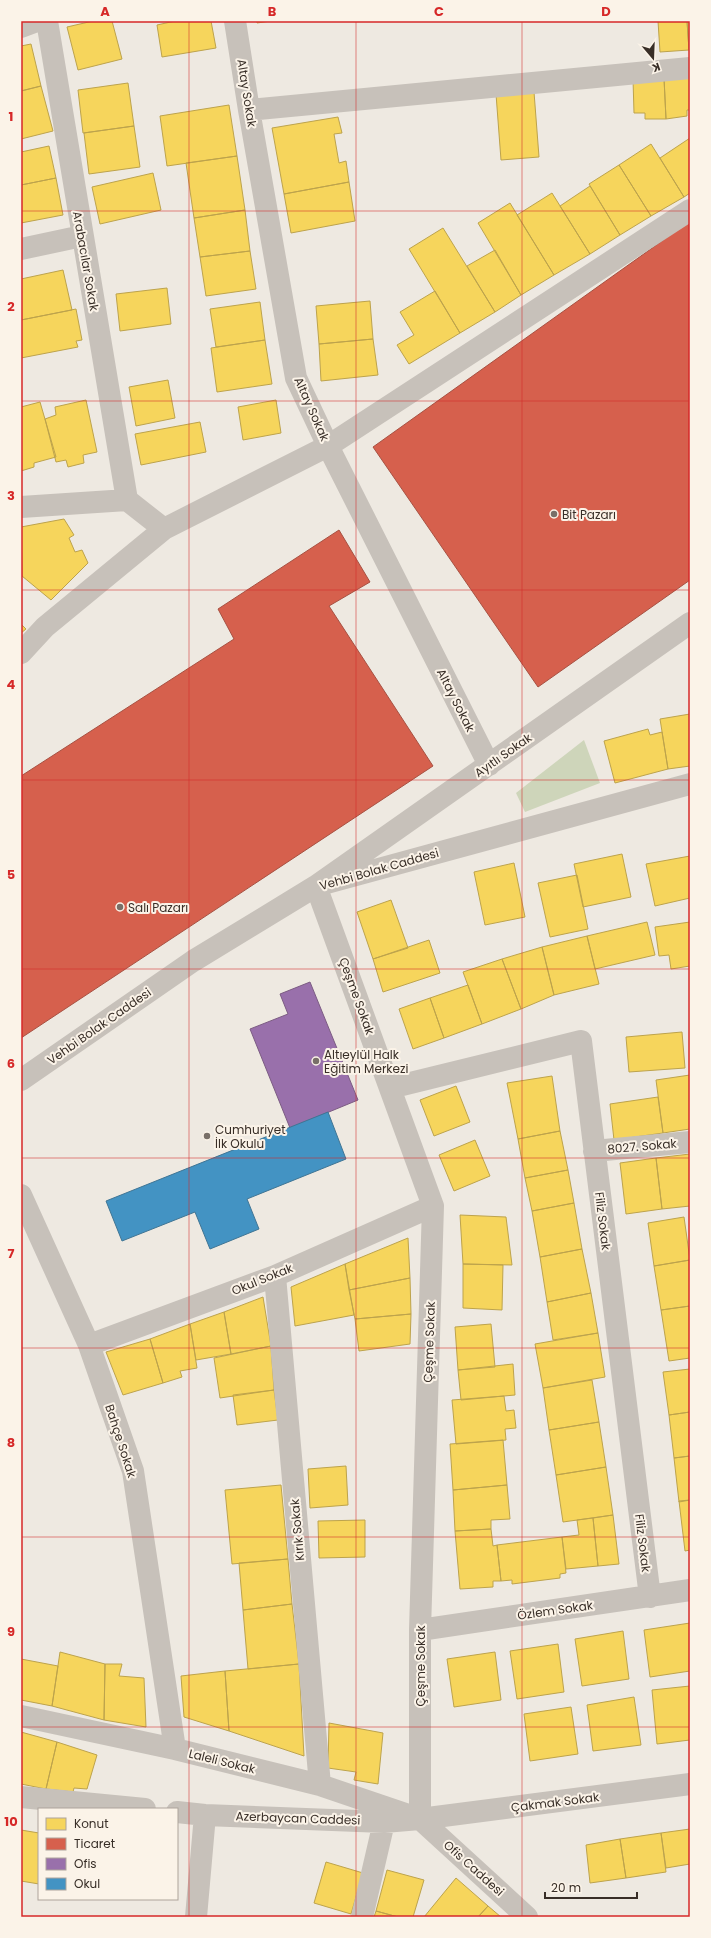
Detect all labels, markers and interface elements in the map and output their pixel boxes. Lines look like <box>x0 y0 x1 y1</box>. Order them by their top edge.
text: A <box>100 2 110 21</box>
text: B <box>268 2 277 21</box>
text: C <box>434 2 444 21</box>
text: D <box>601 2 611 21</box>
north arrow <box>633 38 673 78</box>
street label: Altay Sokak <box>233 58 261 129</box>
text: K <box>650 59 662 76</box>
text: 1 <box>9 107 13 126</box>
street label: Arabacılar Sokak <box>69 210 103 313</box>
text: 2 <box>7 297 15 316</box>
street label: Altay Sokak <box>290 374 334 445</box>
text: 3 <box>7 486 15 505</box>
place label: Bit Pazarı <box>562 506 616 523</box>
marker: Bit Pazarı <box>549 509 559 519</box>
street label: Altay Sokak <box>433 666 480 735</box>
text: 4 <box>7 675 16 694</box>
street label: Ayıtlı Sokak <box>471 729 536 781</box>
street label: Vehbi Bolak Caddesi <box>317 844 441 894</box>
text: 5 <box>7 865 15 884</box>
place label: Salı Pazarı <box>128 899 188 916</box>
marker: Salı Pazarı <box>115 902 125 912</box>
street label: Çeşme Sokak <box>335 955 379 1038</box>
street label: Vehbi Bolak Caddesi <box>44 984 154 1068</box>
place label: Altıeylül Halk Eğitim Merkezi <box>324 1046 408 1077</box>
text: 6 <box>7 1054 15 1073</box>
marker: Altıeylül Halk Eğitim Merkezi <box>311 1056 321 1066</box>
place label: Cumhuriyet İlk Okulu <box>215 1121 286 1152</box>
marker: Cumhuriyet İlk Okulu <box>202 1131 212 1141</box>
street label: 8027. Sokak <box>607 1134 678 1157</box>
street label: Filiz Sokak <box>591 1191 615 1252</box>
text: 7 <box>8 1244 15 1263</box>
street label: Okul Sokak <box>229 1259 296 1299</box>
street label: Çeşme Sokak <box>419 1300 439 1383</box>
street label: Bahçe Sokak <box>101 1402 141 1481</box>
text: 8 <box>7 1433 15 1452</box>
street label: Kırık Sokak <box>286 1497 308 1562</box>
street label: Filiz Sokak <box>631 1513 655 1574</box>
street label: Özlem Sokak <box>516 1596 595 1624</box>
text: 9 <box>7 1622 15 1641</box>
street label: Çeşme Sokak <box>412 1625 429 1707</box>
street label: Laleli Sokak <box>187 1745 258 1778</box>
street label: Çakmak Sokak <box>510 1788 601 1816</box>
street label: Azerbaycan Caddesi <box>235 1807 361 1829</box>
legend <box>38 1808 178 1900</box>
text: 10 <box>4 1812 18 1831</box>
text: Konut <box>74 1815 109 1832</box>
text: Ticaret <box>74 1835 115 1852</box>
street label: Ofis Caddesi <box>440 1836 508 1900</box>
text: Ofis <box>74 1855 97 1872</box>
scale bar <box>545 1874 637 1900</box>
text: Okul <box>74 1875 100 1892</box>
text: 20 m <box>551 1879 581 1896</box>

